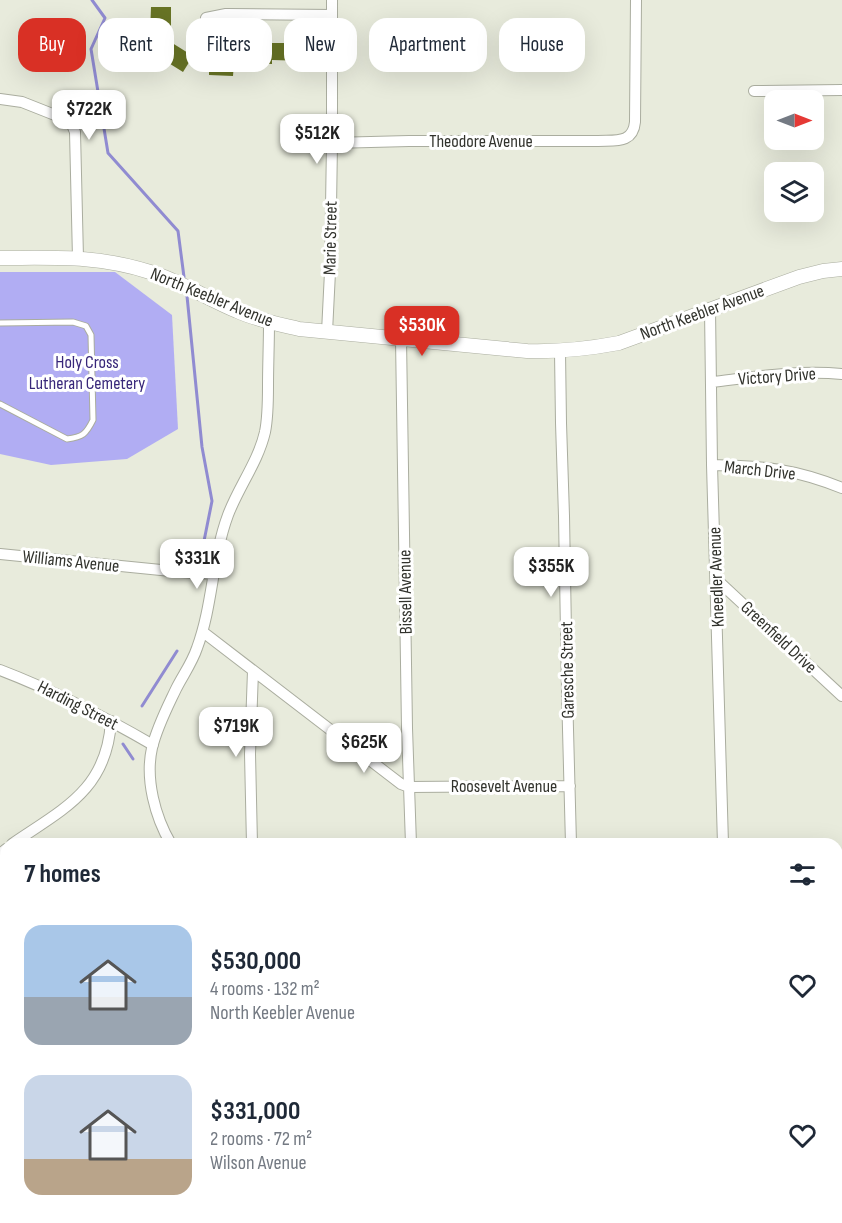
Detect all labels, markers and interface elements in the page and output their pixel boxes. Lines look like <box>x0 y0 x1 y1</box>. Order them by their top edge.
chip: Buy <box>18 18 86 72</box>
chip: Rent <box>98 18 174 72</box>
chip: Filters <box>186 18 272 72</box>
chip: New <box>284 18 357 72</box>
chip: Apartment <box>369 18 487 72</box>
chip: House <box>499 18 585 72</box>
pin: $722K <box>47 90 131 141</box>
north arrow <box>764 90 824 150</box>
map controls <box>764 90 824 222</box>
text: $722K <box>66 97 112 121</box>
pin: $512K <box>275 114 359 165</box>
text: $512K <box>294 121 340 145</box>
street label: Theodore Avenue <box>429 131 533 152</box>
button: layers <box>764 162 824 222</box>
street label: Marie Street <box>319 200 342 275</box>
street label: North Keebler Avenue <box>147 263 276 332</box>
street label: North Keebler Avenue <box>637 280 767 345</box>
pin: $530K <box>380 306 464 357</box>
text: $530K <box>398 313 446 337</box>
park label: Holy Cross Lutheran Cemetery <box>29 352 145 394</box>
street label: Victory Drive <box>737 363 817 390</box>
street label: March Drive <box>723 456 797 485</box>
street label: Kneedler Avenue <box>704 526 729 627</box>
pin: $331K <box>155 539 239 590</box>
street label: Williams Avenue <box>21 546 120 577</box>
text: $331K <box>174 546 220 570</box>
pin: $355K <box>509 547 593 598</box>
street label: Bissell Avenue <box>394 549 417 635</box>
text: $355K <box>528 554 574 578</box>
street label: Greenfield Drive <box>736 597 821 678</box>
street label: Garesche Street <box>556 621 579 719</box>
street label: Harding Street <box>34 676 122 735</box>
pin: $719K <box>194 707 278 758</box>
text: $719K <box>213 714 259 738</box>
pin: $625K <box>322 723 406 774</box>
text: $625K <box>340 730 388 754</box>
street label: Roosevelt Avenue <box>451 776 557 797</box>
icon: filters <box>786 858 819 891</box>
text: 7 homes <box>24 859 101 890</box>
text: $530,000 <box>210 946 301 977</box>
icon: home <box>72 949 144 1021</box>
icon: heart <box>786 969 819 1002</box>
text: 4 rooms · 132 m² <box>210 977 320 1001</box>
text: North Keebler Avenue <box>210 1001 355 1025</box>
text: $331,000 <box>210 1096 300 1127</box>
icon: home <box>72 1099 144 1171</box>
icon: heart <box>786 1119 819 1152</box>
text: 2 rooms · 72 m² <box>210 1127 312 1151</box>
text: Wilson Avenue <box>210 1151 307 1175</box>

